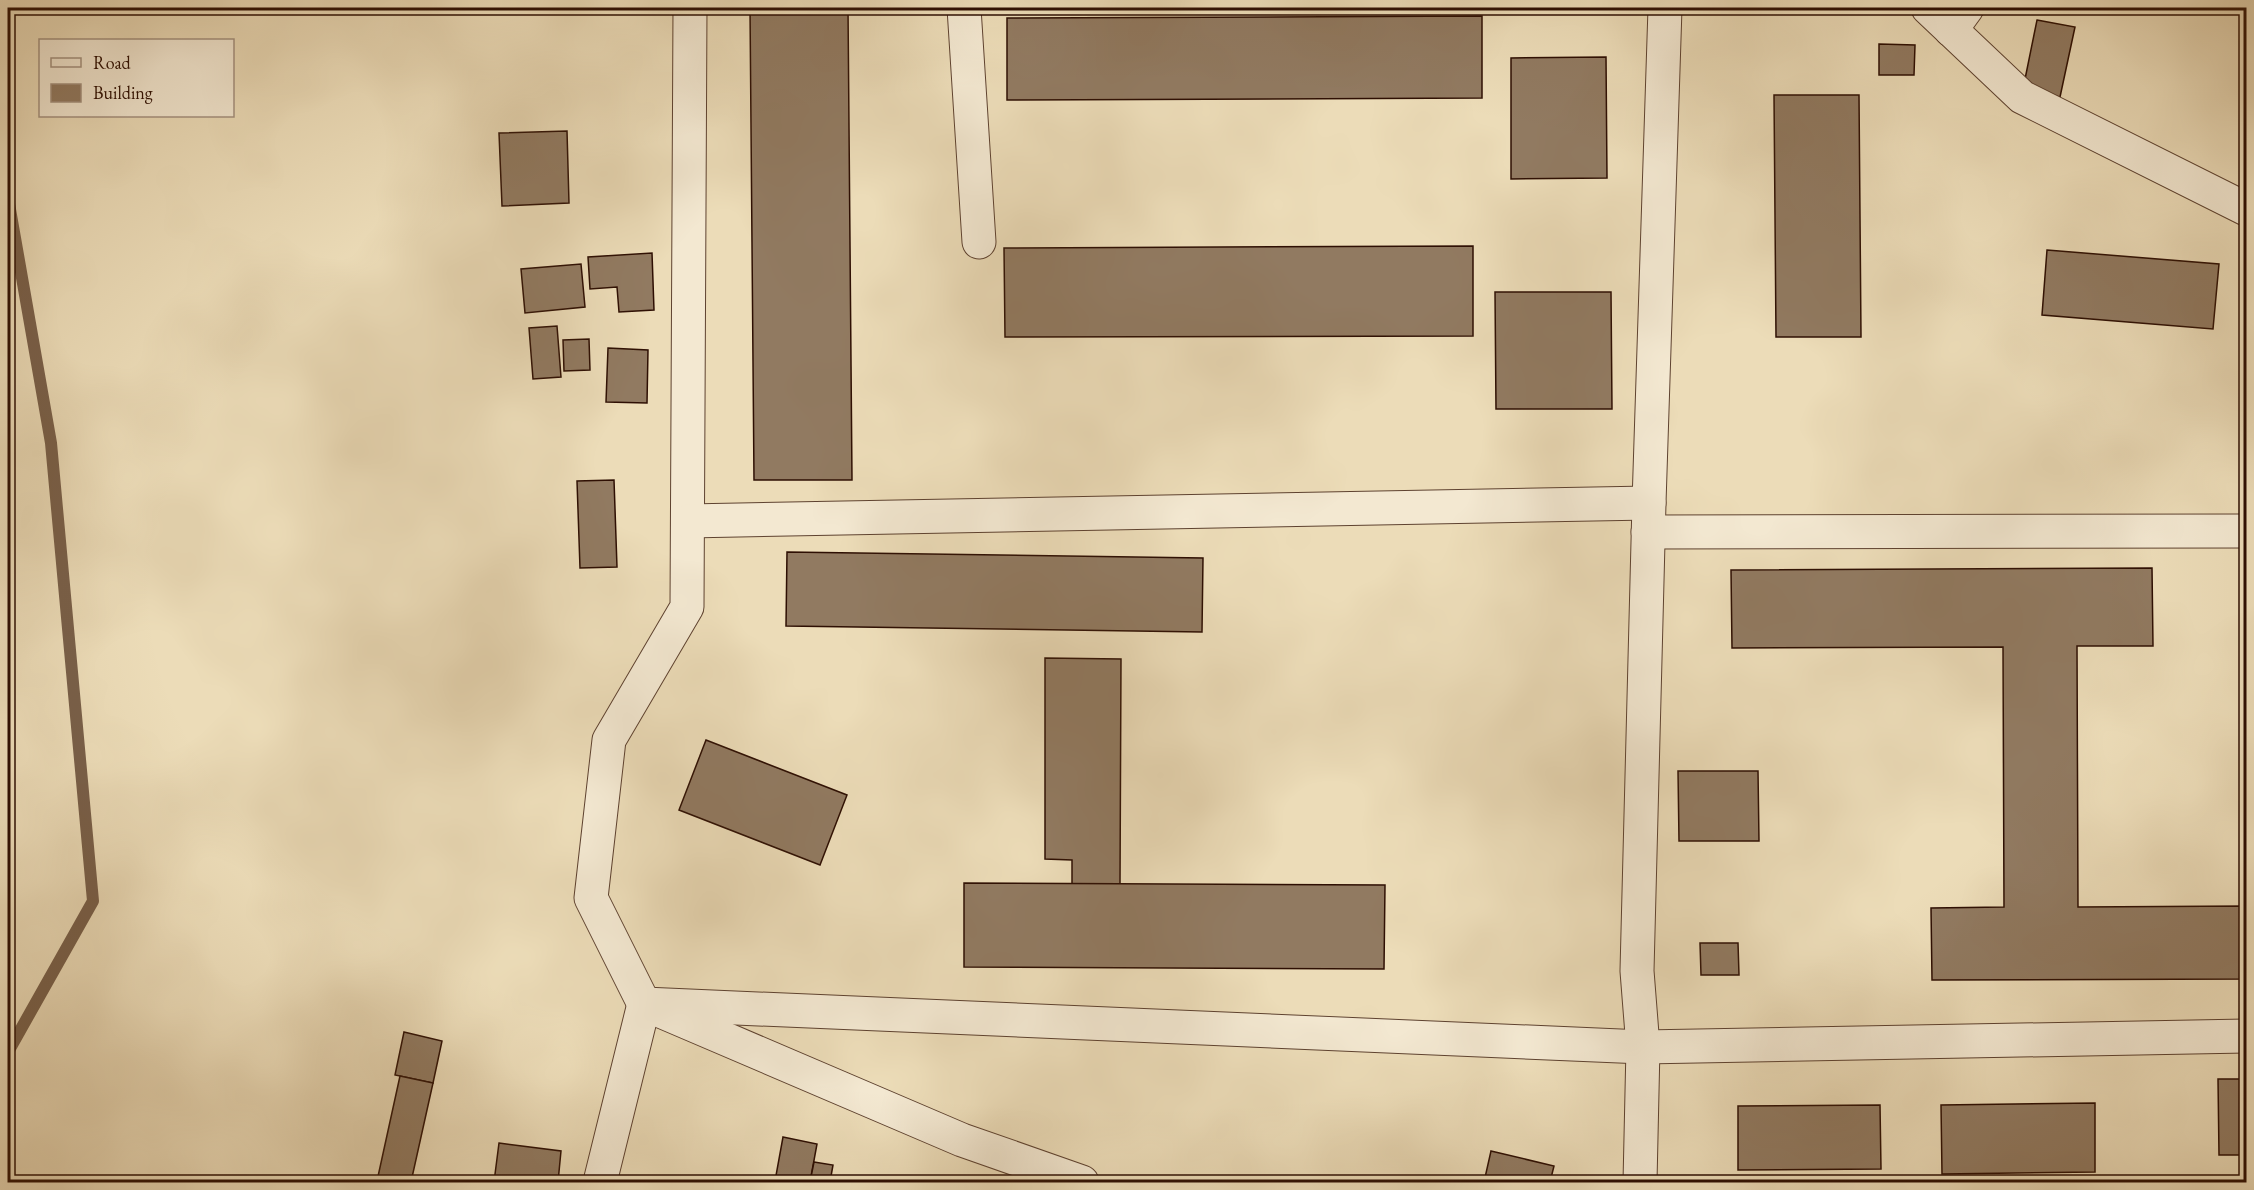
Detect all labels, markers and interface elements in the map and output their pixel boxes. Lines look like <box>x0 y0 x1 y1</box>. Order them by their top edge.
legend <box>39 39 234 117</box>
text: Road <box>93 51 132 74</box>
text: Building <box>93 81 153 104</box>

